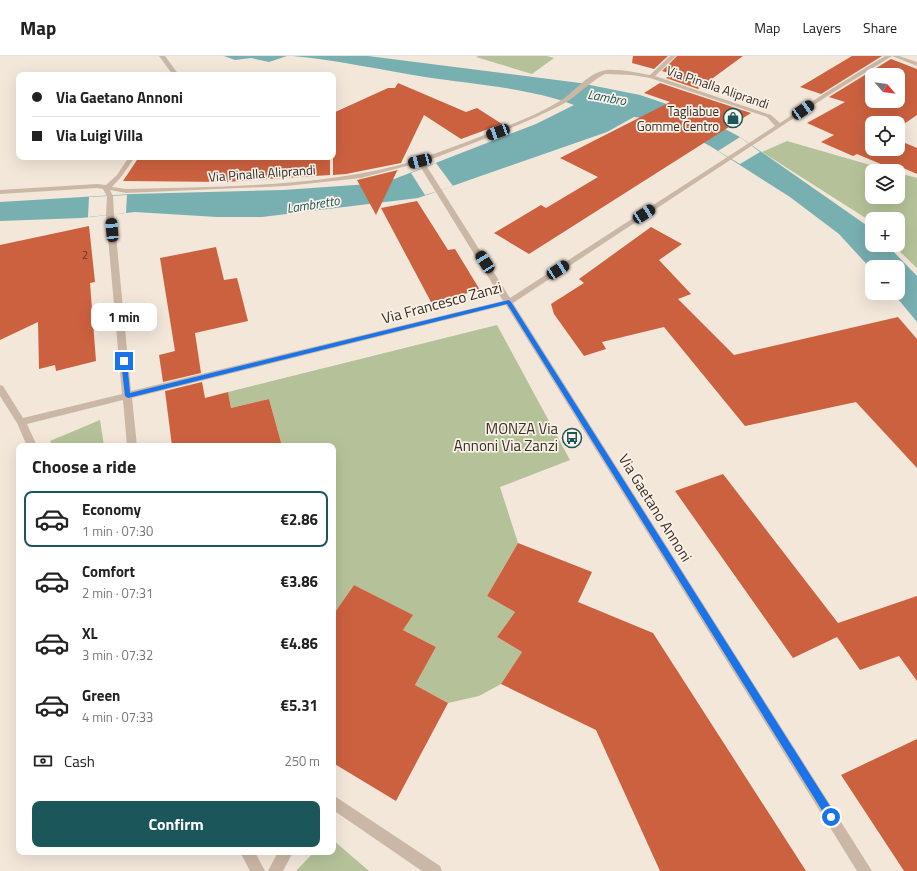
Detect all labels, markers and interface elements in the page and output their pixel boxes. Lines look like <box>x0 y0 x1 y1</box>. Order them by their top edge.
text: Map <box>20 13 56 42</box>
text: Map <box>754 17 780 38</box>
text: Layers <box>802 17 841 38</box>
text: Share <box>863 17 897 38</box>
street label: Via Pinalla Aliprandi <box>664 60 772 114</box>
north arrow <box>865 68 905 108</box>
map controls <box>865 68 905 300</box>
water label: Lambro <box>586 84 628 110</box>
text: Via Gaetano Annoni <box>56 86 183 109</box>
car <box>790 98 816 122</box>
place label: Tagliabue Gomme Centro <box>637 101 719 136</box>
shop icon: Tagliabue Gomme Centro <box>722 107 744 129</box>
button: locate <box>865 116 905 156</box>
car <box>485 122 511 142</box>
text: Via Luigi Villa <box>56 124 143 147</box>
car <box>407 152 433 170</box>
street label: Via Pinalla Aliprandi <box>208 159 316 187</box>
button: layers <box>865 164 905 204</box>
water label: Lambretto <box>285 190 341 218</box>
car <box>631 202 657 226</box>
button: + <box>865 212 905 252</box>
car <box>105 218 119 242</box>
house number: 2 <box>82 247 88 263</box>
car <box>473 249 497 275</box>
car <box>545 258 571 282</box>
button: − <box>865 260 905 300</box>
street label: Via Francesco Zanzi <box>379 275 505 330</box>
callout: 1 min <box>91 303 157 331</box>
text: 1 min <box>108 307 140 327</box>
route end <box>115 352 133 370</box>
place label: MONZA Via Annoni Via Zanzi <box>454 417 558 457</box>
bus stop icon: MONZA Via Annoni Via Zanzi <box>561 427 583 449</box>
street label: Via Gaetano Annoni <box>613 449 698 566</box>
text: Choose a ride <box>32 453 136 480</box>
text: Economy <box>82 498 141 521</box>
icon: car <box>34 501 70 537</box>
text: €2.86 <box>281 508 318 531</box>
text: 1 min · 07:30 <box>82 521 153 541</box>
text: Comfort <box>82 560 135 583</box>
icon: car <box>34 563 70 599</box>
text: €3.86 <box>281 570 318 593</box>
text: 2 min · 07:31 <box>82 583 153 603</box>
text: XL <box>82 622 98 645</box>
icon: car <box>34 625 70 661</box>
text: €4.86 <box>281 632 318 655</box>
text: 3 min · 07:32 <box>82 645 153 665</box>
text: Green <box>82 684 120 707</box>
icon: car <box>34 687 70 723</box>
text: €5.31 <box>281 694 318 717</box>
text: 4 min · 07:33 <box>82 707 153 727</box>
icon: cash <box>32 750 54 772</box>
text: Cash <box>64 750 95 773</box>
text: 250 m <box>284 751 320 771</box>
button: Confirm <box>32 801 320 847</box>
route start <box>822 808 840 826</box>

